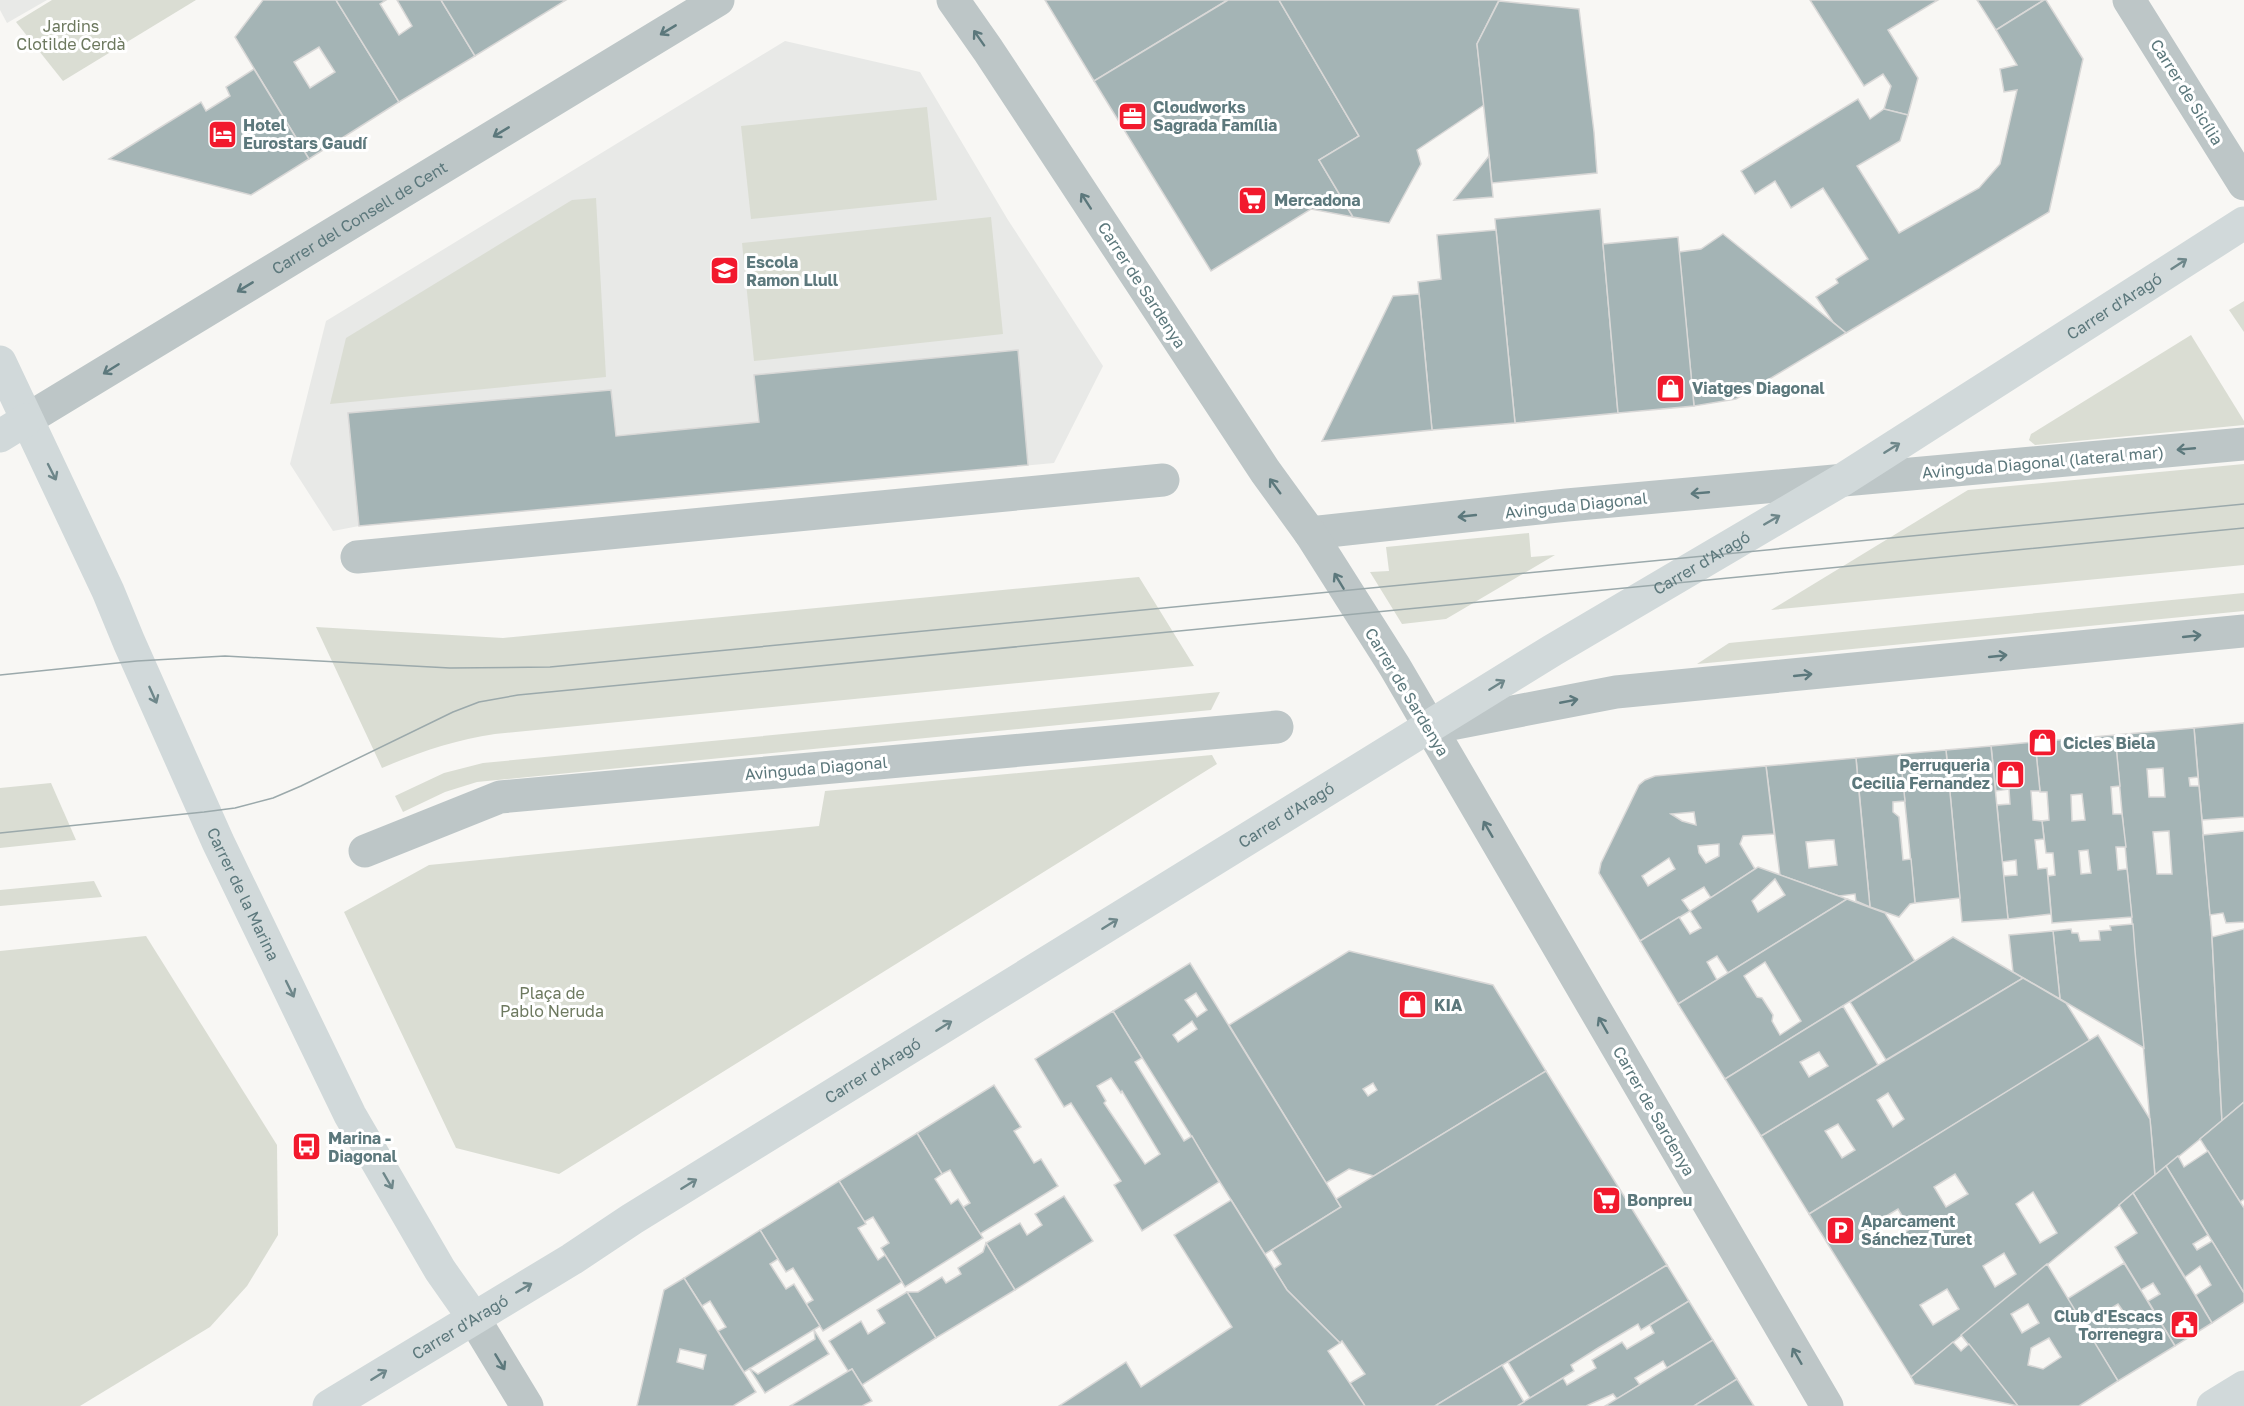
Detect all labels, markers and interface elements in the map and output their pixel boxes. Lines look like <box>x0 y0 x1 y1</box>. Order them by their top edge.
park label: Jardins Clotilde Cerdà <box>16 16 126 54</box>
one-way arrow <box>660 25 677 37</box>
one-way arrow <box>973 30 985 46</box>
street label: Carrer de Sicília <box>2146 35 2228 149</box>
place label: Cloudworks Sagrada Família <box>1153 97 1277 135</box>
office icon: Cloudworks Sagrada Família <box>1116 100 1148 132</box>
place label: Hotel Eurostars Gaudí <box>243 115 368 153</box>
hotel icon: Hotel Eurostars Gaudí <box>206 118 238 150</box>
one-way arrow <box>493 126 510 138</box>
street label: Carrer del Consell de Cent <box>268 157 451 279</box>
supermarket icon: Mercadona <box>1237 184 1269 216</box>
place label: Mercadona <box>1274 190 1361 210</box>
one-way arrow <box>1080 193 1092 210</box>
street label: Carrer de Sardenya <box>1094 218 1190 352</box>
place label: Escola Ramon Llull <box>746 252 839 290</box>
school or university icon: Escola Ramon Llull <box>709 255 741 287</box>
one-way arrow <box>2171 258 2187 270</box>
street label: Carrer d'Aragó <box>2063 268 2166 344</box>
one-way arrow <box>237 282 254 294</box>
one-way arrow <box>103 362 120 375</box>
shop icon: Viatges Diagonal <box>1655 372 1687 404</box>
place label: Viatges Diagonal <box>1692 378 1825 398</box>
street label: Avinguda Diagonal (lateral mar) <box>1921 441 2165 483</box>
one-way arrow <box>1883 442 1900 455</box>
one-way arrow <box>2176 444 2196 455</box>
one-way arrow <box>46 463 58 480</box>
one-way arrow <box>1269 478 1282 494</box>
street label: Avinguda Diagonal <box>1504 488 1648 522</box>
one-way arrow <box>1691 488 1711 499</box>
one-way arrow <box>1458 511 1477 522</box>
one-way arrow <box>1763 514 1780 526</box>
street label: Carrer d'Aragó <box>1649 526 1754 599</box>
one-way arrow <box>1333 573 1345 590</box>
street label: Carrer de Sardenya <box>1361 624 1453 760</box>
one-way arrow <box>2181 631 2201 642</box>
one-way arrow <box>1987 650 2007 661</box>
one-way arrow <box>1793 669 1813 680</box>
one-way arrow <box>1488 679 1505 691</box>
one-way arrow <box>148 686 159 704</box>
one-way arrow <box>1559 695 1579 706</box>
shop icon: Cicles Biela <box>2026 727 2058 759</box>
place label: Cicles Biela <box>2063 733 2155 753</box>
street label: Avinguda Diagonal <box>744 752 888 784</box>
place label: Perruqueria Cecilia Fernandez <box>1852 755 1990 793</box>
shop icon: Perruqueria Cecilia Fernandez <box>1995 758 2027 790</box>
street label: Carrer d'Aragó <box>1234 778 1338 852</box>
one-way arrow <box>1482 821 1494 838</box>
street label: Carrer de la Marina <box>203 824 284 964</box>
one-way arrow <box>1102 918 1119 931</box>
one-way arrow <box>284 979 296 997</box>
park label: Plaça de Pablo Neruda <box>500 983 604 1021</box>
shop icon: KIA <box>1397 989 1429 1021</box>
place label: KIA <box>1434 995 1463 1015</box>
one-way arrow <box>1596 1017 1608 1034</box>
one-way arrow <box>936 1020 953 1033</box>
street label: Carrer d'Aragó <box>821 1033 924 1108</box>
street label: Carrer de Sardenya <box>1609 1043 1699 1179</box>
place label: Marina - Diagonal <box>328 1128 398 1166</box>
bus stop icon: Marina - Diagonal <box>291 1131 323 1163</box>
one-way arrow <box>382 1172 394 1189</box>
one-way arrow <box>680 1177 697 1189</box>
supermarket icon: Bonpreu <box>1590 1184 1622 1216</box>
place label: Bonpreu <box>1627 1190 1692 1210</box>
place label: Aparcament Sánchez Turet <box>1861 1211 1972 1249</box>
parking icon: Aparcament Sánchez Turet <box>1824 1214 1856 1246</box>
one-way arrow <box>515 1281 532 1293</box>
street label: Carrer d'Aragó <box>408 1290 512 1364</box>
place label: Club d'Escacs Torrenegra <box>2054 1306 2163 1344</box>
public building icon: Club d'Escacs Torrenegra <box>2168 1309 2200 1341</box>
one-way arrow <box>1791 1348 1803 1365</box>
one-way arrow <box>495 1353 507 1370</box>
one-way arrow <box>370 1369 387 1381</box>

